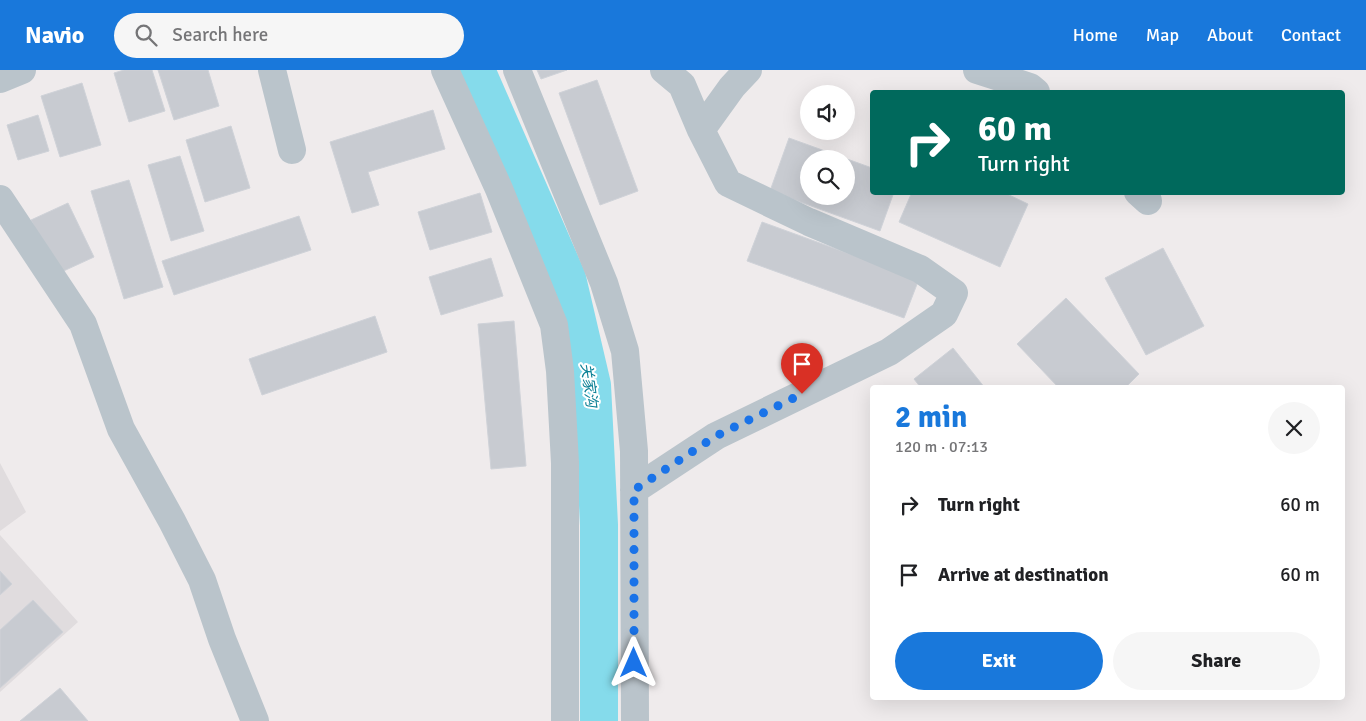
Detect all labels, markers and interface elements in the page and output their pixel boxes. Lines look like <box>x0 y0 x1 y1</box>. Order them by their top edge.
search box <box>114 13 464 58</box>
text: Navio <box>25 20 84 50</box>
icon: search <box>132 21 160 49</box>
text: Search here <box>172 23 268 47</box>
text: Home <box>1073 24 1118 46</box>
text: Map <box>1146 24 1179 46</box>
text: About <box>1207 24 1253 46</box>
text: Contact <box>1281 24 1341 46</box>
map controls <box>800 85 855 205</box>
button: sound <box>800 85 855 140</box>
text: 60 m <box>978 107 1052 150</box>
icon: right <box>895 110 960 175</box>
button: search <box>800 150 855 205</box>
text: Turn right <box>978 150 1070 177</box>
pin <box>781 343 823 394</box>
icon: arrive <box>788 350 816 378</box>
water label: 关家沟 <box>577 361 601 411</box>
text: 2 min <box>895 399 967 436</box>
button: close <box>1268 402 1320 454</box>
text: 120 m · 07:13 <box>895 437 988 457</box>
icon: right <box>895 491 923 519</box>
text: Turn right <box>938 493 1020 517</box>
text: 60 m <box>1280 493 1320 517</box>
icon: arrive <box>895 561 923 589</box>
text: Arrive at destination <box>938 563 1109 587</box>
text: 60 m <box>1280 563 1320 587</box>
button: Exit <box>895 632 1103 690</box>
button: Share <box>1113 632 1320 690</box>
position arrow <box>607 636 659 688</box>

